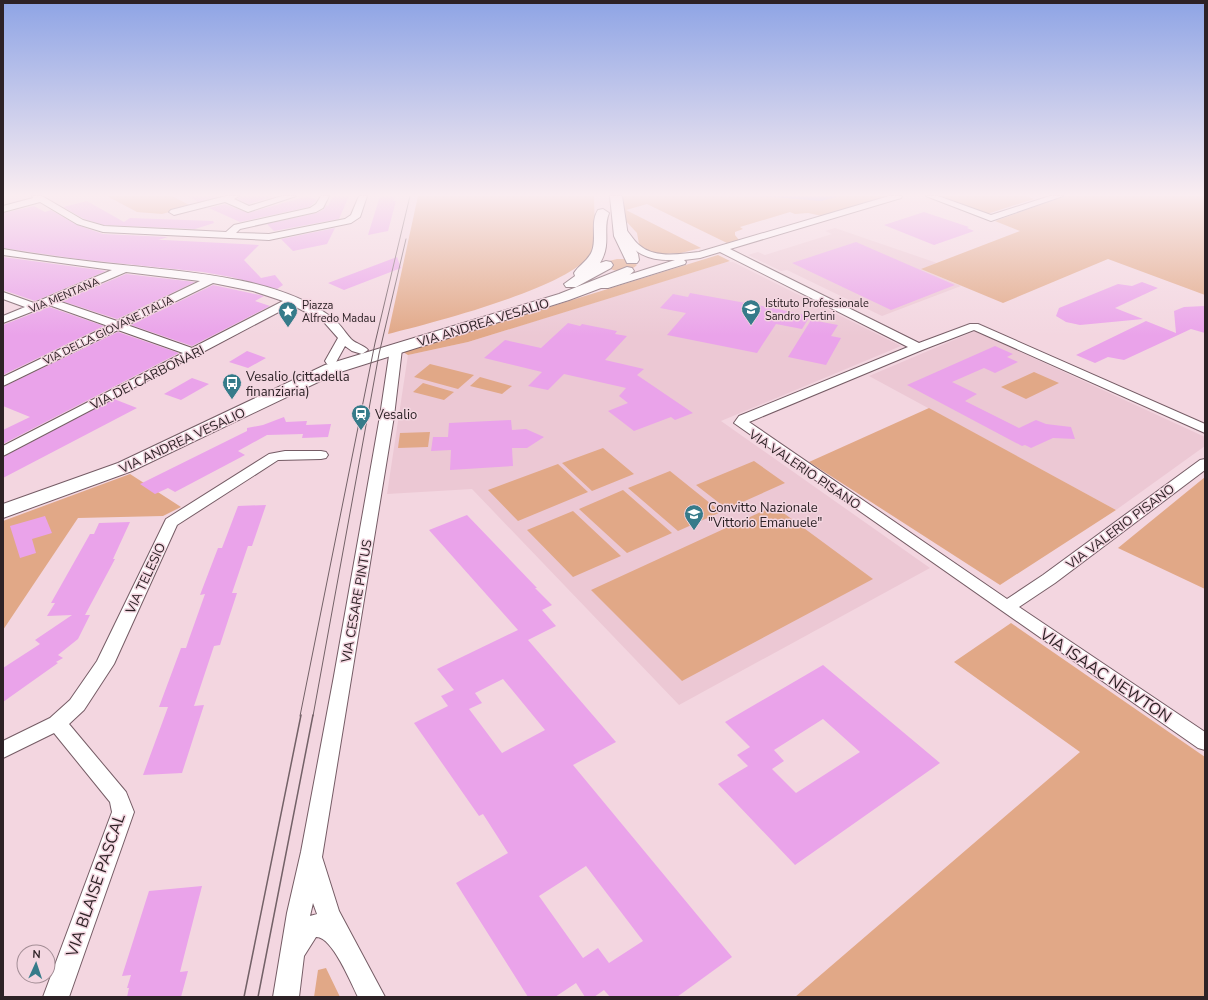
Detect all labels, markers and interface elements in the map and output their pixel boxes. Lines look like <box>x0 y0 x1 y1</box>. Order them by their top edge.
street label: VIA MENTANA <box>26 274 102 317</box>
street label: VIA DELLA GIOVANE ITALIA <box>40 292 176 369</box>
street label: VIA ANDREA VESALIO <box>414 294 551 352</box>
place label: Istituto Professionale Sandro Pertini <box>765 296 869 324</box>
place label: Piazza Alfredo Madau <box>302 298 376 326</box>
school or university icon: Istituto Professionale Sandro Pertini <box>740 298 762 326</box>
place icon: Piazza Alfredo Madau <box>277 300 299 328</box>
street label: VIA DEI CARBONARI <box>87 341 207 415</box>
place label: Vesalio (cittadella finanziaria) <box>245 368 350 401</box>
bus stop icon: Vesalio (cittadella finanziaria) <box>221 372 243 400</box>
station icon: Vesalio <box>350 403 372 431</box>
street label: VIA ANDREA VESALIO <box>116 404 248 478</box>
place label: Vesalio <box>374 406 417 424</box>
street label: VIA VALERIO PISANO <box>744 425 864 514</box>
street label: VIA VALERIO PISANO <box>1062 480 1179 574</box>
place label: Convitto Nazionale "Vittorio Emanuele" <box>708 499 822 532</box>
school or university icon: Convitto Nazionale "Vittorio Emanuele" <box>683 503 705 531</box>
street label: VIA CESARE PINTUS <box>337 538 377 665</box>
street label: VIA TELESIO <box>121 540 170 618</box>
street label: VIA ISAAC NEWTON <box>1034 623 1176 728</box>
street label: VIA BLAISE PASCAL <box>61 810 131 961</box>
north arrow <box>16 944 56 984</box>
text: N <box>32 947 41 962</box>

